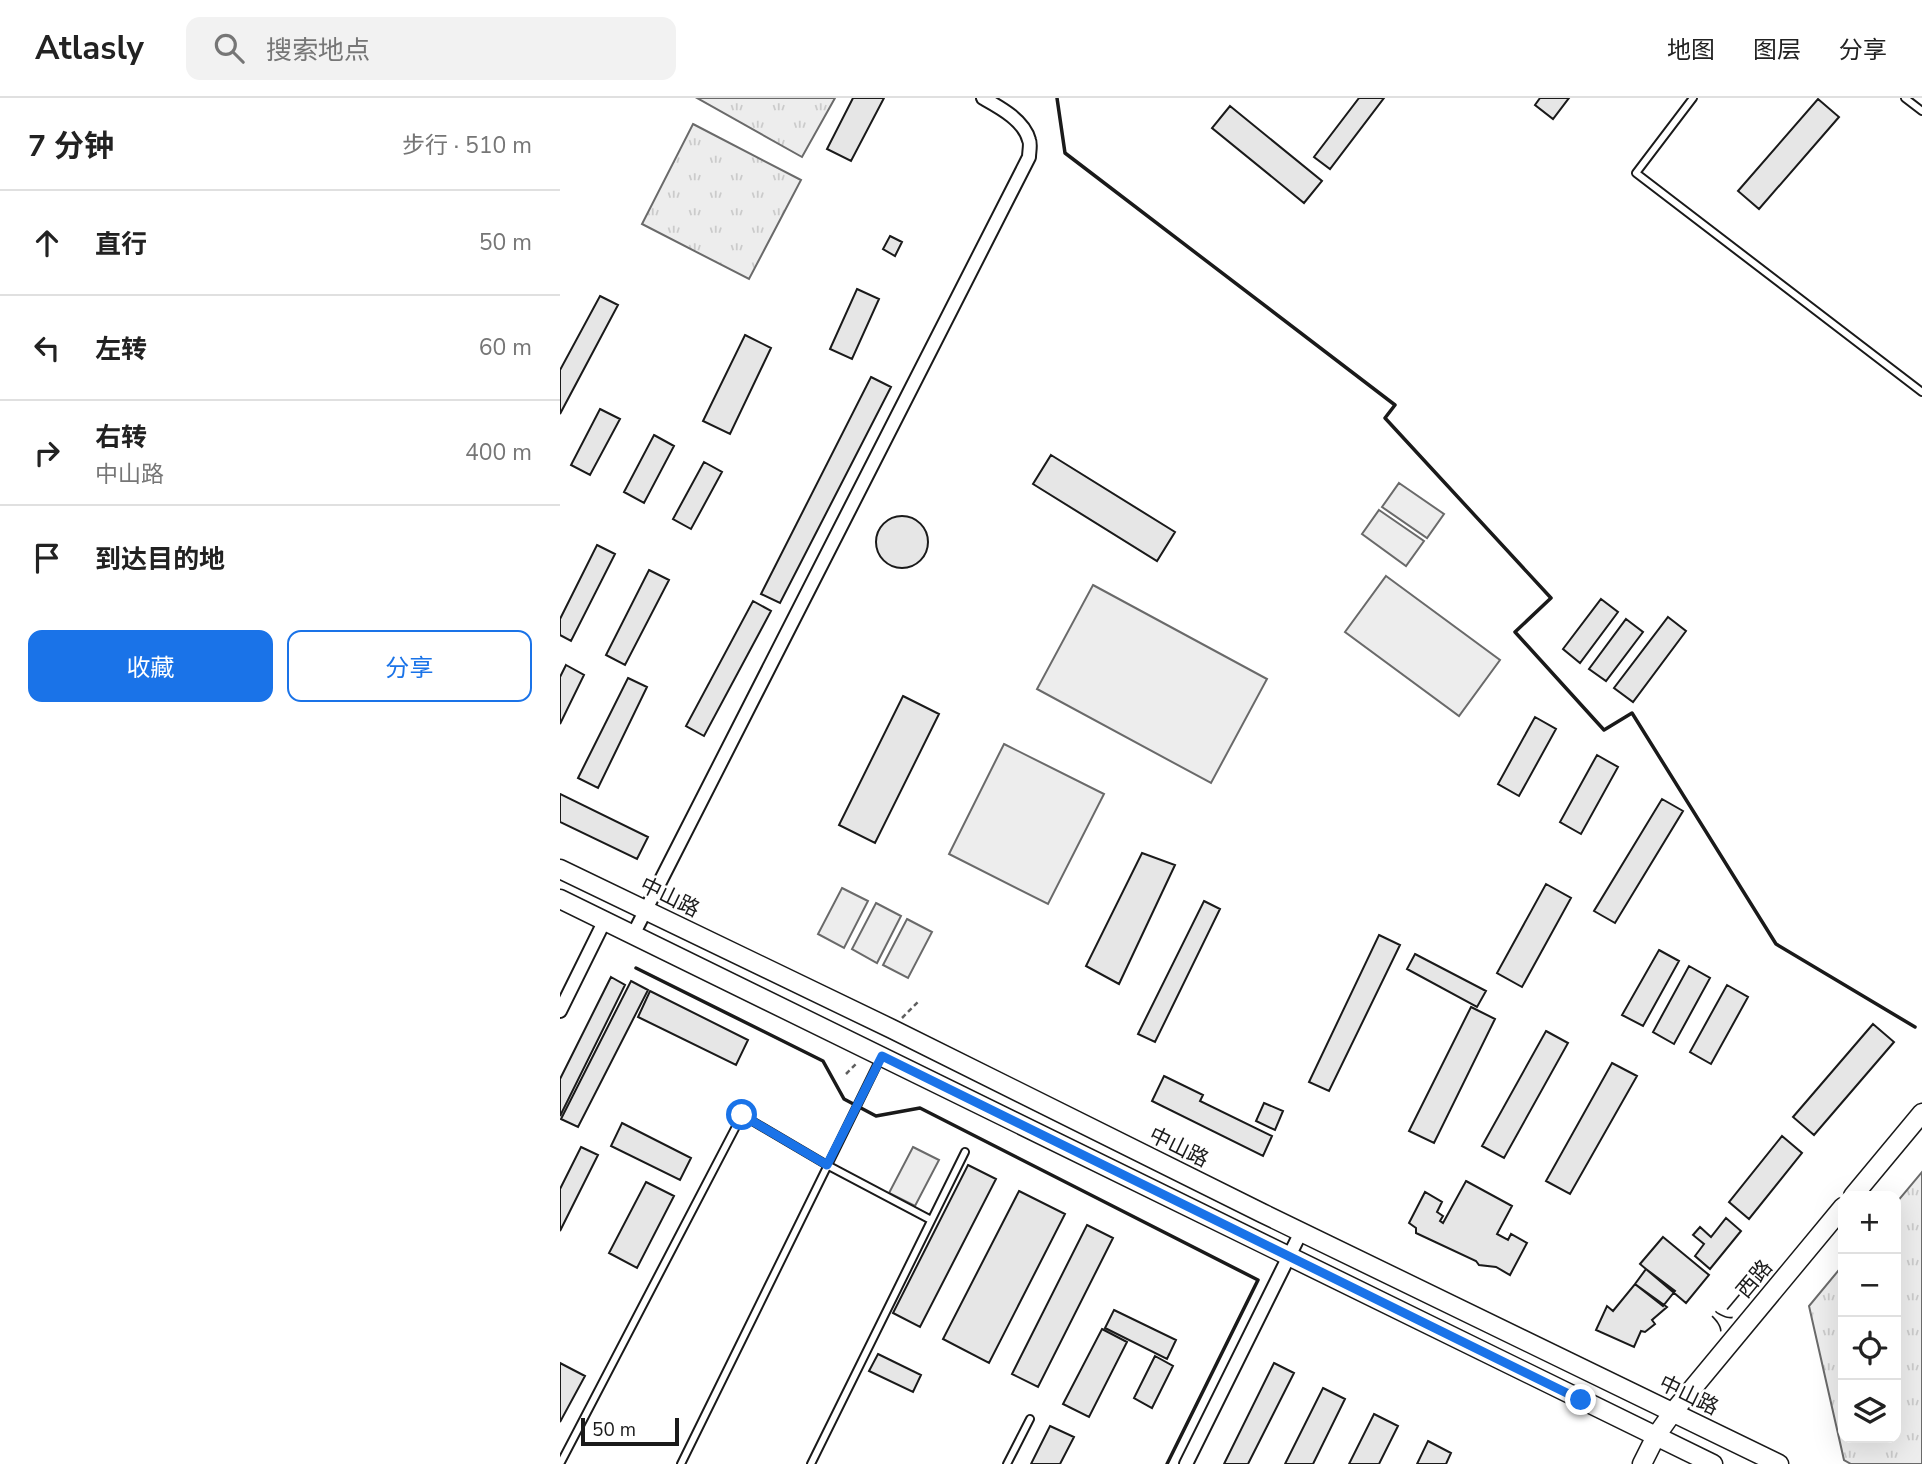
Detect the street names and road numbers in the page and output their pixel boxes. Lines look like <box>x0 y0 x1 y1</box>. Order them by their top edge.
street label: 中山路 <box>636 871 704 923</box>
street label: 中山路 <box>1145 1121 1213 1173</box>
street label: 八一西路 <box>1703 1254 1779 1336</box>
street label: 中山路 <box>1655 1369 1723 1421</box>

